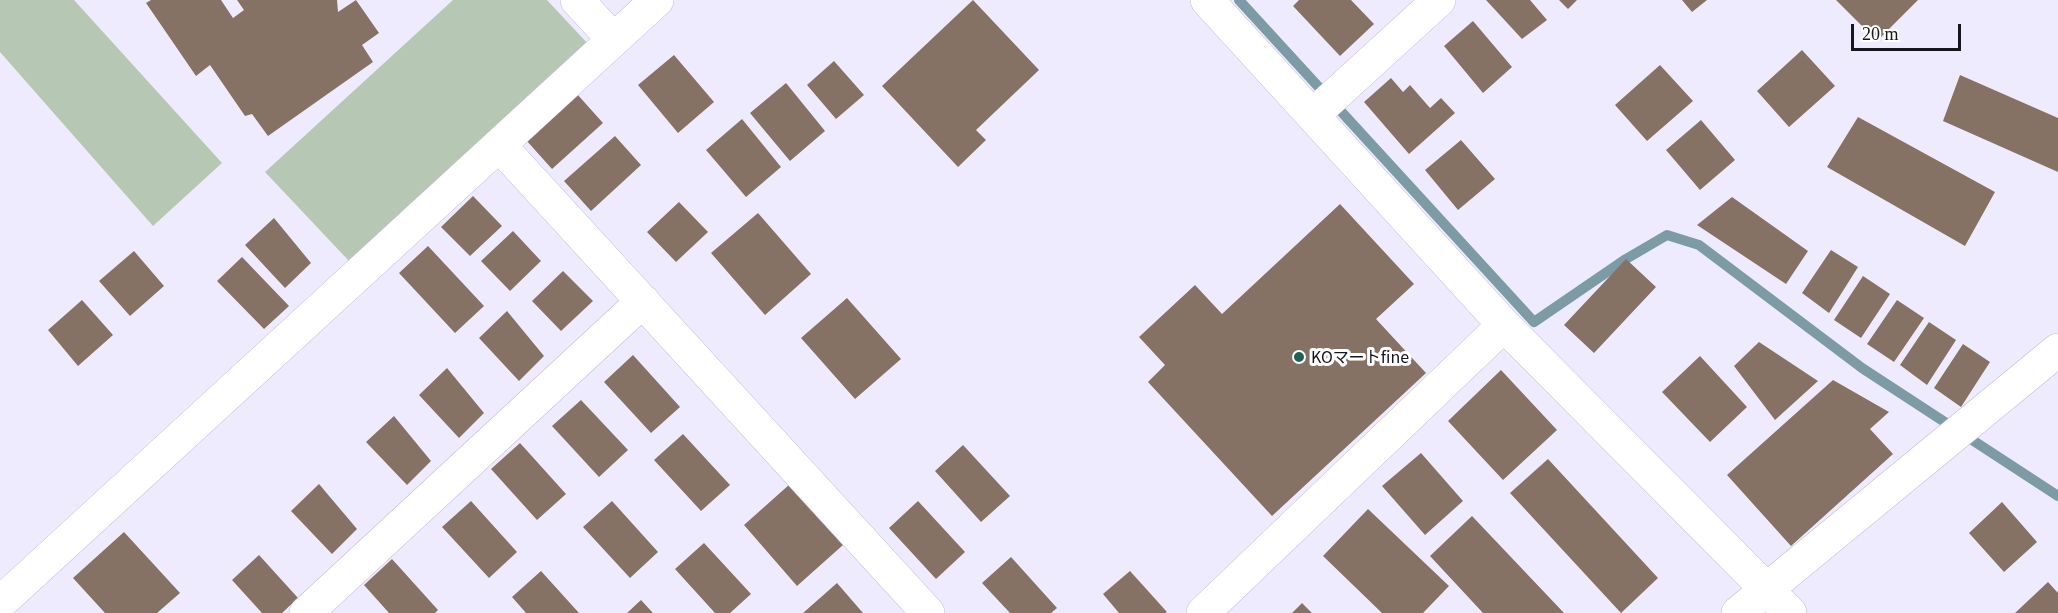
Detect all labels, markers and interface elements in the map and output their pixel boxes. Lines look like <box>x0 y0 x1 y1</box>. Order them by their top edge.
scale bar <box>1854 12 1964 50</box>
text: 20 m <box>1862 24 1899 44</box>
place label: KOマートfine <box>1311 347 1409 367</box>
marker: KOマートfine <box>1292 350 1306 364</box>

